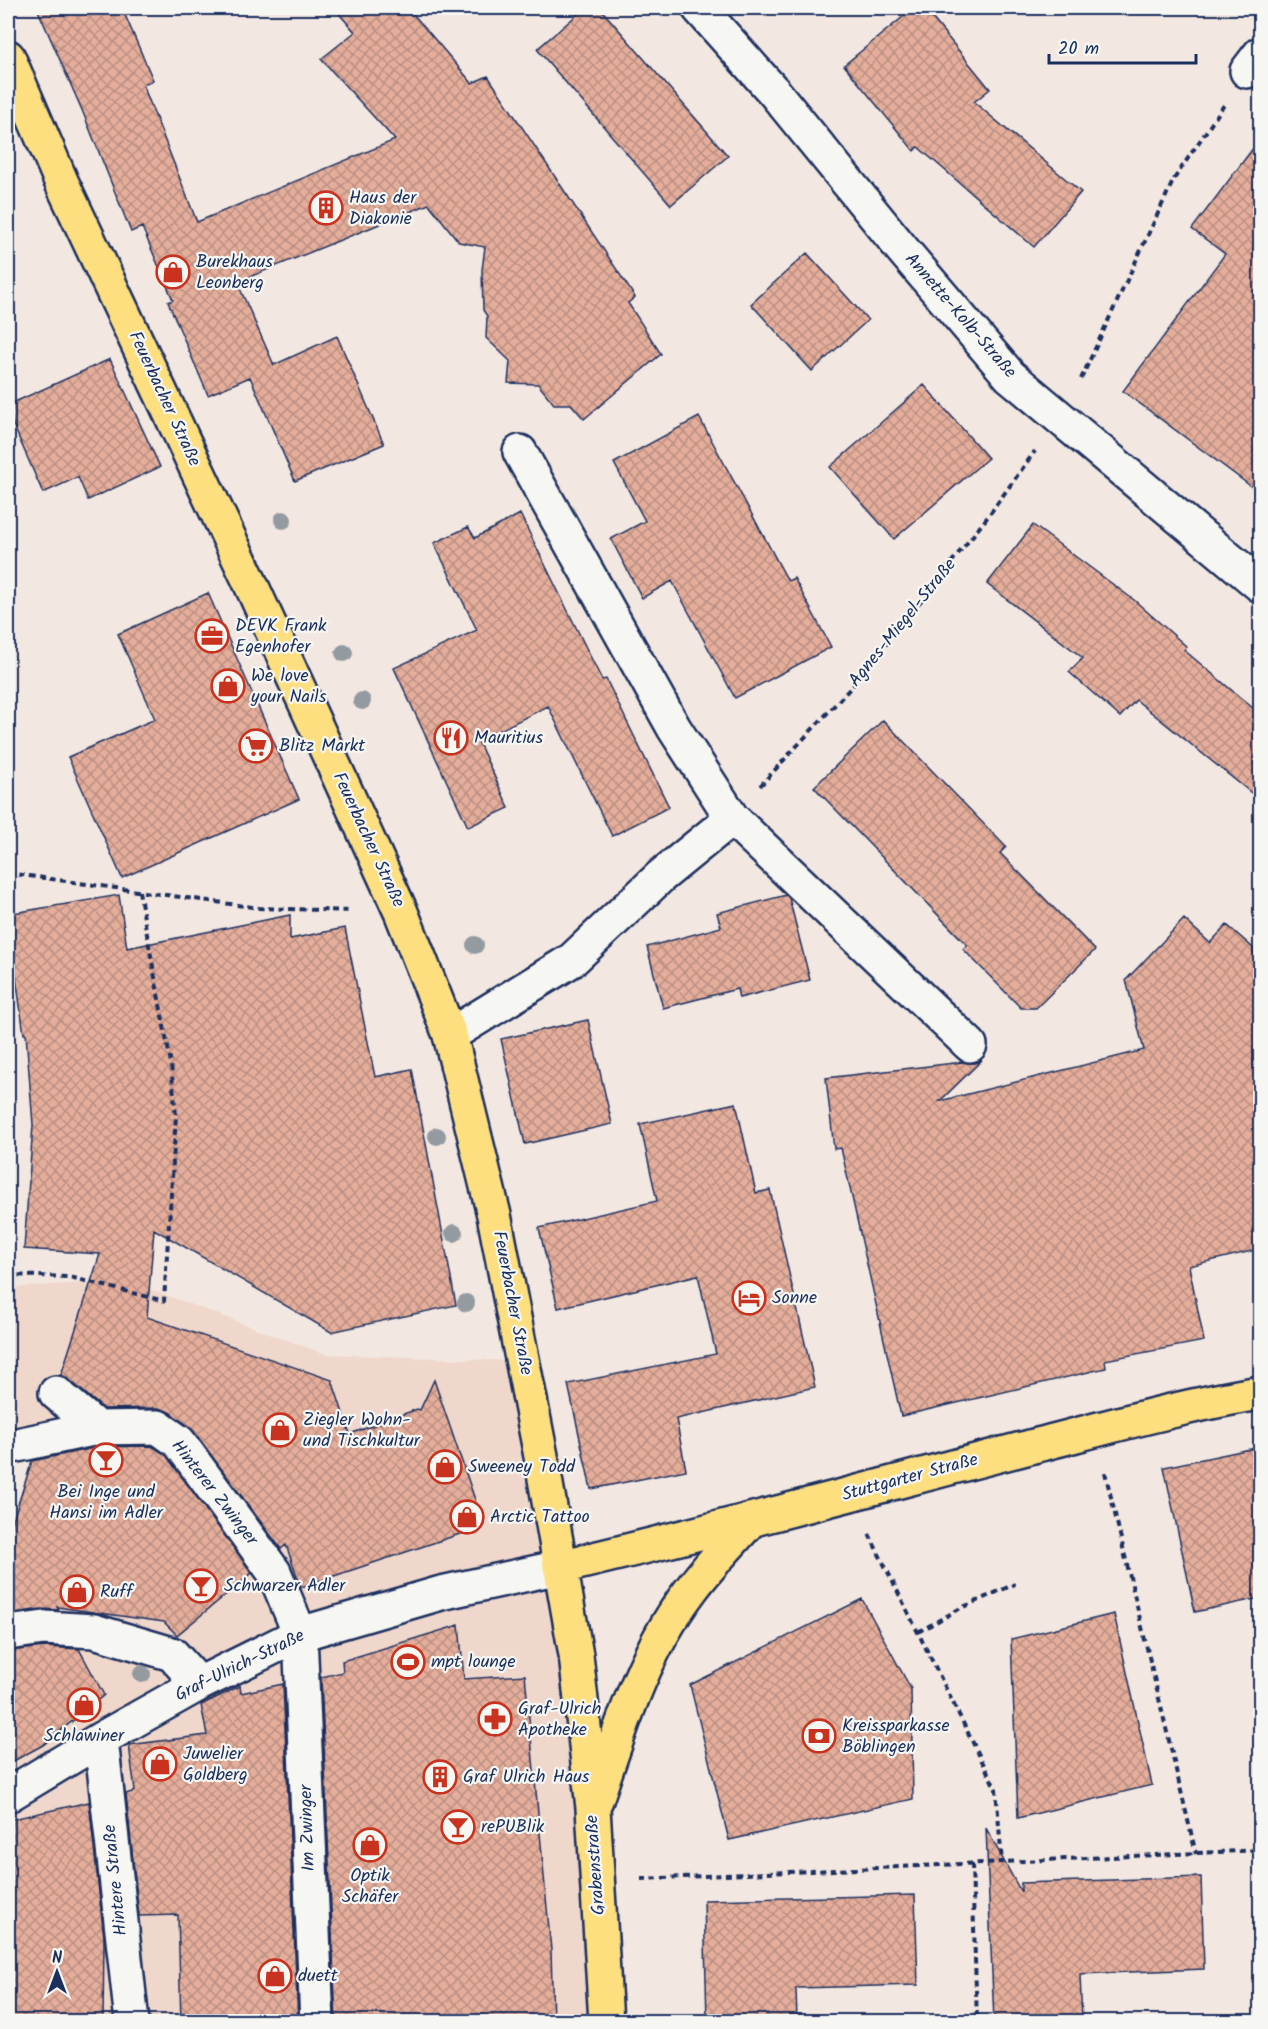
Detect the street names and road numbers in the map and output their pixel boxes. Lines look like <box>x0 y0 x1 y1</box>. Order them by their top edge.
street label: Annette-Kolb-Straße <box>897 246 1023 386</box>
street label: Feuerbacher Straße <box>120 326 208 472</box>
street label: Agnes-Miegel-Straße <box>842 552 964 694</box>
street label: Feuerbacher Straße <box>324 767 412 913</box>
street label: Feuerbacher Straße <box>484 1228 540 1378</box>
street label: Hinterer Zwinger <box>163 1434 265 1553</box>
street label: Stuttgarter Straße <box>839 1446 981 1510</box>
street label: Graf-Ulrich-Straße <box>170 1622 310 1710</box>
street label: Im Zwinger <box>292 1783 324 1872</box>
street label: Grabenstraße <box>578 1814 614 1916</box>
street label: Hintere Straße <box>96 1823 136 1937</box>

